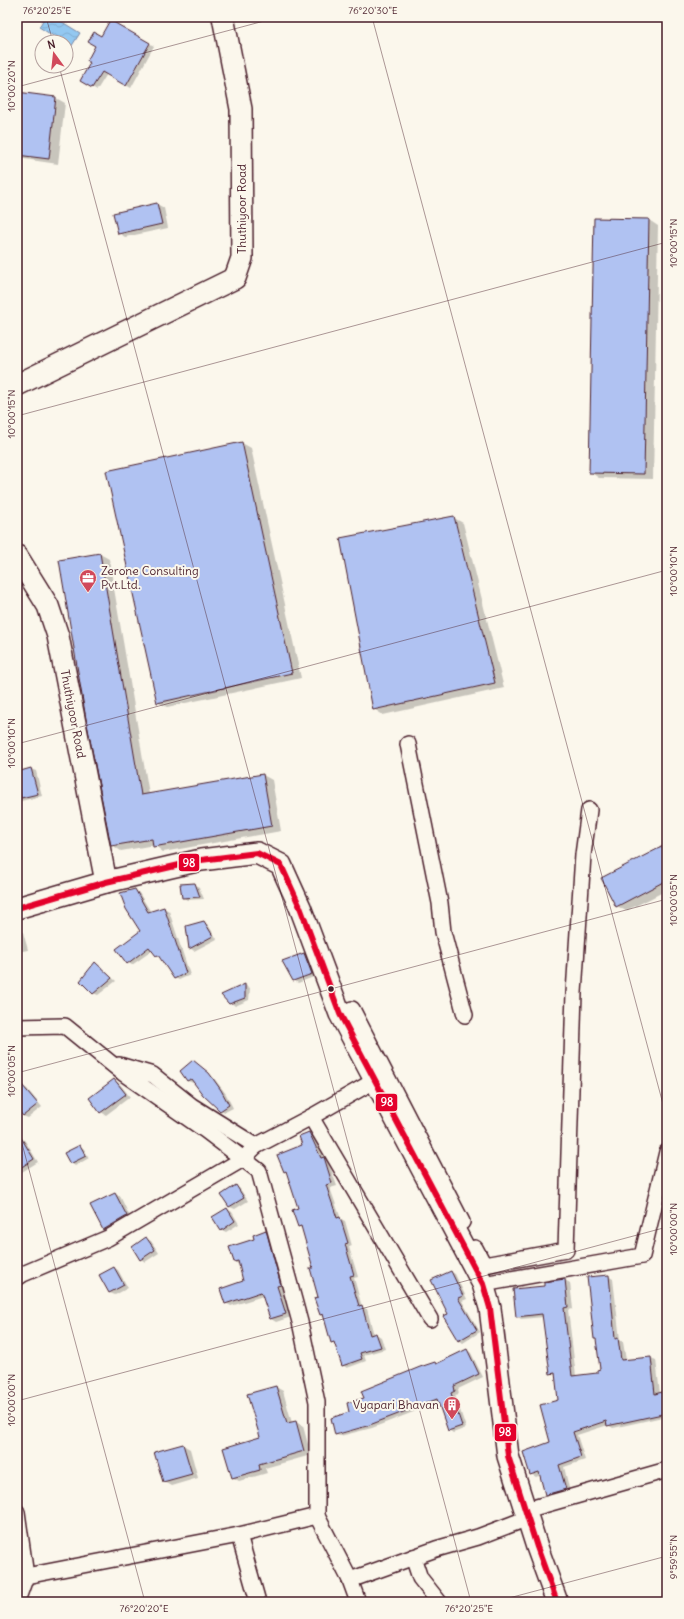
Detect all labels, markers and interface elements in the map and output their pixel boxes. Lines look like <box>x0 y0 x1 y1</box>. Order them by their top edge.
text: 76°20'25"E <box>23 4 71 17</box>
text: 76°20'30"E <box>348 4 398 17</box>
north arrow <box>34 34 74 74</box>
text: N <box>46 37 57 52</box>
text: 10°00'20"N <box>5 60 18 112</box>
street label: Thuthiyoor Road <box>234 164 249 254</box>
text: 10°00'15"N <box>667 219 680 268</box>
text: 10°00'15"N <box>5 390 18 439</box>
text: 10°00'10"N <box>667 546 680 596</box>
place label: Zerone Consulting Pvt.Ltd. <box>101 563 199 592</box>
office icon: Zerone Consulting Pvt.Ltd. <box>78 568 98 593</box>
street label: Thuthiyoor Road <box>58 668 89 760</box>
text: 10°00'10"N <box>5 718 18 768</box>
line badge: 98 <box>178 853 200 872</box>
text: 98 <box>183 856 195 870</box>
text: 10°00'05"N <box>667 874 680 926</box>
unlabelled marker <box>326 984 336 994</box>
text: 10°00'05"N <box>5 1045 18 1097</box>
line badge: 98 <box>375 1093 398 1112</box>
text: 98 <box>381 1095 393 1109</box>
text: 10°00'00"N <box>667 1203 680 1255</box>
text: 10°00'00"N <box>5 1374 18 1426</box>
building icon: Vyapari Bhavan <box>442 1395 462 1420</box>
place label: Vyapari Bhavan <box>353 1397 439 1412</box>
line badge: 98 <box>494 1423 517 1442</box>
text: 98 <box>499 1425 511 1439</box>
text: 9°59'55"N <box>667 1535 680 1579</box>
text: 76°20'20"E <box>119 1602 169 1615</box>
text: 76°20'25"E <box>445 1602 493 1615</box>

